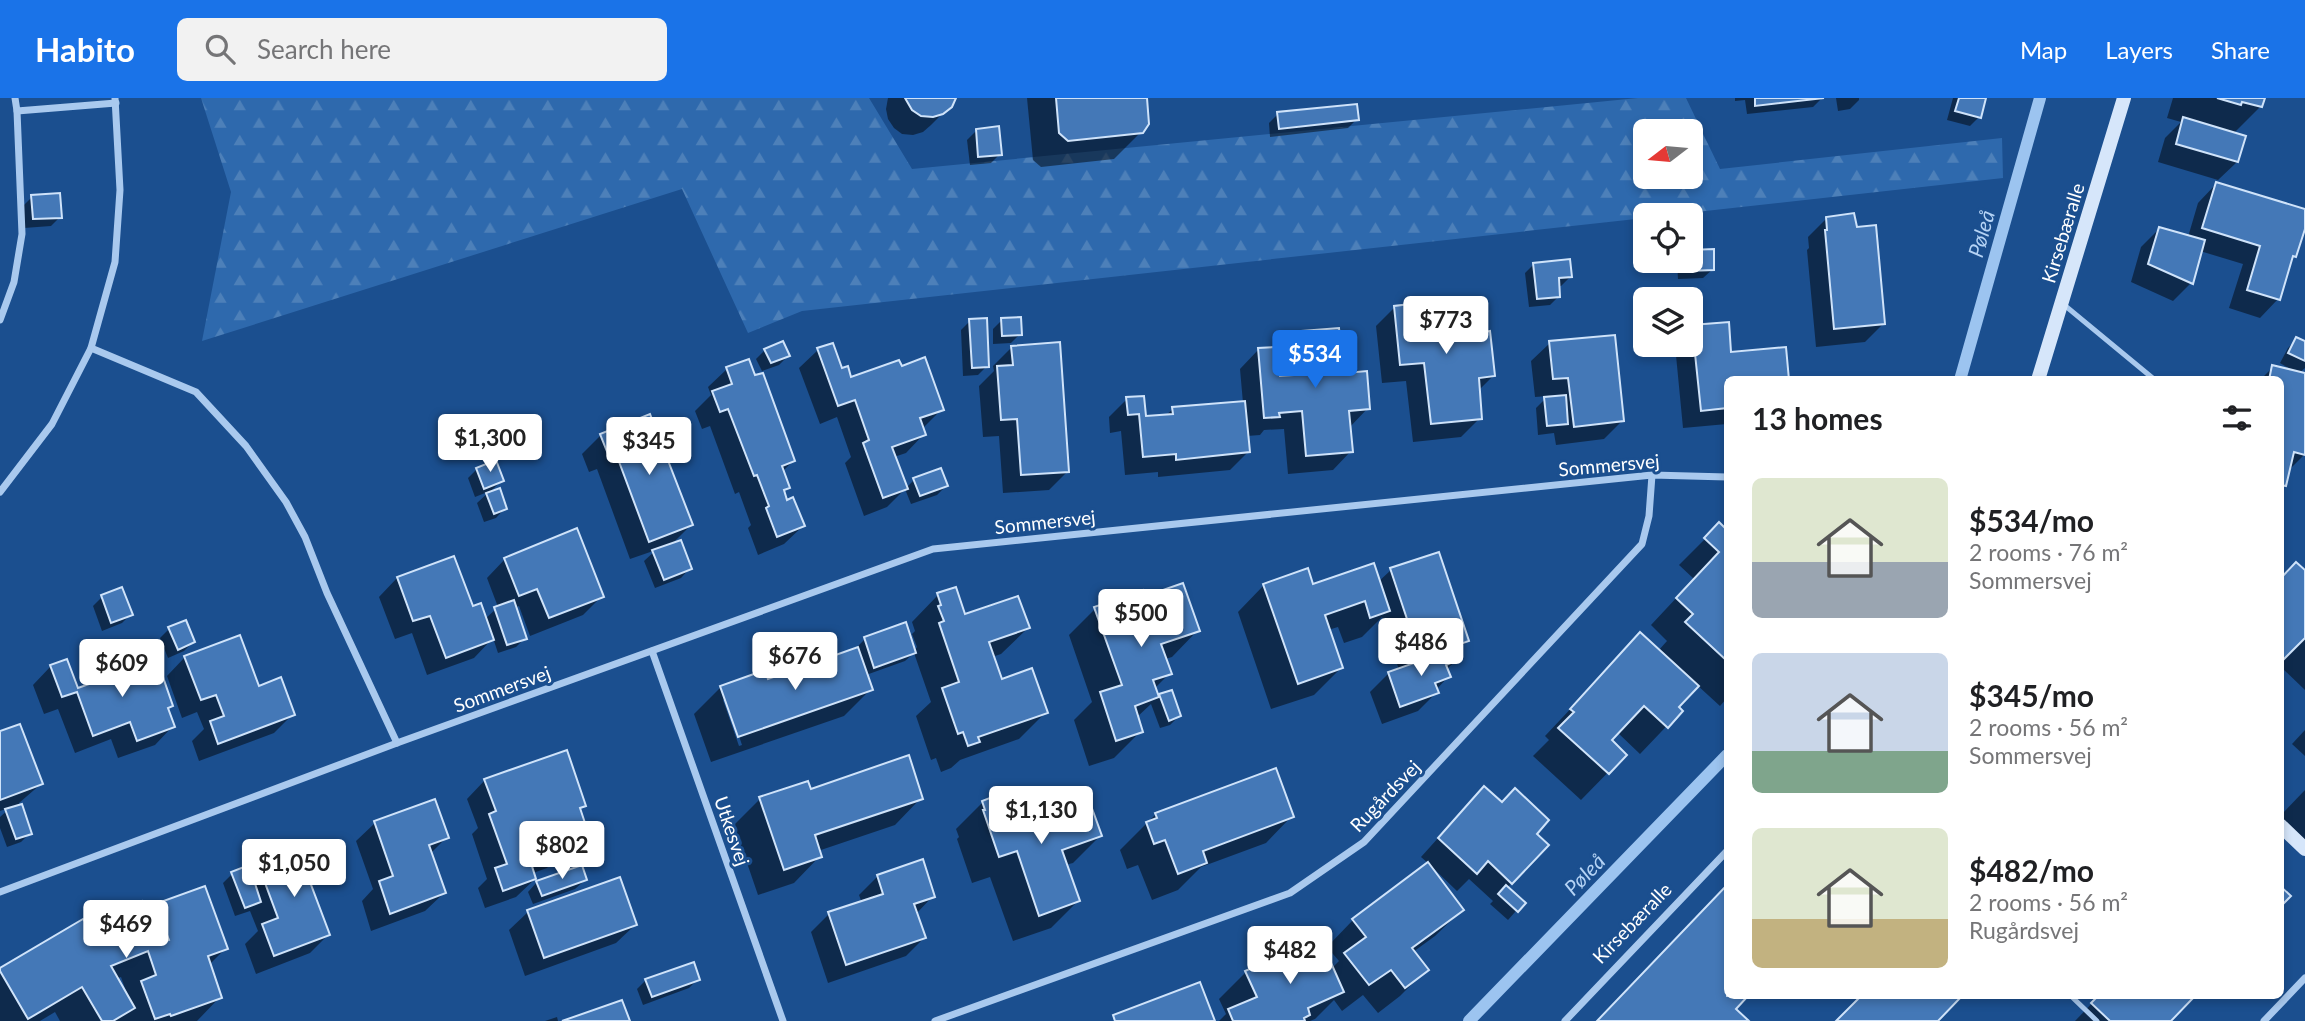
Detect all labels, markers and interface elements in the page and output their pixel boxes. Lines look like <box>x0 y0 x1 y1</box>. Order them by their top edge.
search box <box>177 18 667 81</box>
text: Habito <box>35 29 135 69</box>
icon: search <box>201 30 239 68</box>
text: Search here <box>257 33 391 65</box>
text: Map <box>2020 35 2067 64</box>
text: Layers <box>2105 35 2173 64</box>
text: Share <box>2211 35 2270 64</box>
north arrow <box>1633 119 1703 189</box>
map controls <box>1633 119 1703 357</box>
street label: Kirsebæralle <box>2036 180 2089 286</box>
button: locate <box>1633 203 1703 273</box>
water label: Pøleå <box>1962 207 1999 260</box>
button: layers <box>1633 287 1703 357</box>
pin: $773 <box>1405 296 1487 356</box>
text: $773 <box>1419 305 1473 333</box>
pin: $534 <box>1274 330 1356 390</box>
text: $534 <box>1288 339 1342 367</box>
icon: filters <box>2218 399 2256 437</box>
text: 13 homes <box>1752 400 1883 436</box>
pin: $1,300 <box>433 414 547 474</box>
pin: $345 <box>608 418 690 477</box>
text: $1,300 <box>454 423 526 451</box>
text: $345 <box>622 426 676 454</box>
street label: Sommersvej <box>1557 449 1660 480</box>
text: $534/mo <box>1969 502 2094 538</box>
street label: Sommersvej <box>993 505 1097 538</box>
icon: home <box>1808 506 1892 590</box>
text: 2 rooms · 76 m² <box>1969 538 2128 566</box>
text: Sommersvej <box>1969 566 2092 594</box>
pin: $500 <box>1100 589 1182 649</box>
text: $500 <box>1114 598 1168 626</box>
pin: $486 <box>1380 618 1462 678</box>
text: $486 <box>1394 627 1448 655</box>
pin: $676 <box>754 632 836 692</box>
pin: $609 <box>81 640 163 699</box>
text: $676 <box>768 641 822 669</box>
text: $609 <box>95 648 149 676</box>
street label: Sommersvej <box>450 660 553 717</box>
text: $345/mo <box>1969 677 2094 713</box>
icon: home <box>1808 681 1892 765</box>
text: 2 rooms · 56 m² <box>1969 713 2128 741</box>
text: Sommersvej <box>1969 741 2092 769</box>
street label: Rugårdsvej <box>1345 755 1424 836</box>
pin: $1,130 <box>984 786 1098 846</box>
street label: Utkesvej <box>710 793 755 869</box>
text: $1,130 <box>1005 795 1077 823</box>
pin: $802 <box>521 822 603 881</box>
text: $802 <box>535 830 589 858</box>
pin: $1,050 <box>237 840 351 899</box>
text: $1,050 <box>258 848 330 876</box>
water label: Pøleå <box>1558 848 1609 900</box>
text: $482/mo <box>1969 852 2094 888</box>
icon: home <box>1808 856 1892 940</box>
street label: Kirsebæralle <box>1587 877 1676 968</box>
text: 2 rooms · 56 m² <box>1969 888 2128 916</box>
pin: $469 <box>85 900 167 960</box>
text: $469 <box>99 909 153 937</box>
text: Rugårdsvej <box>1969 916 2079 944</box>
pin: $482 <box>1249 926 1331 986</box>
text: $482 <box>1263 935 1317 963</box>

